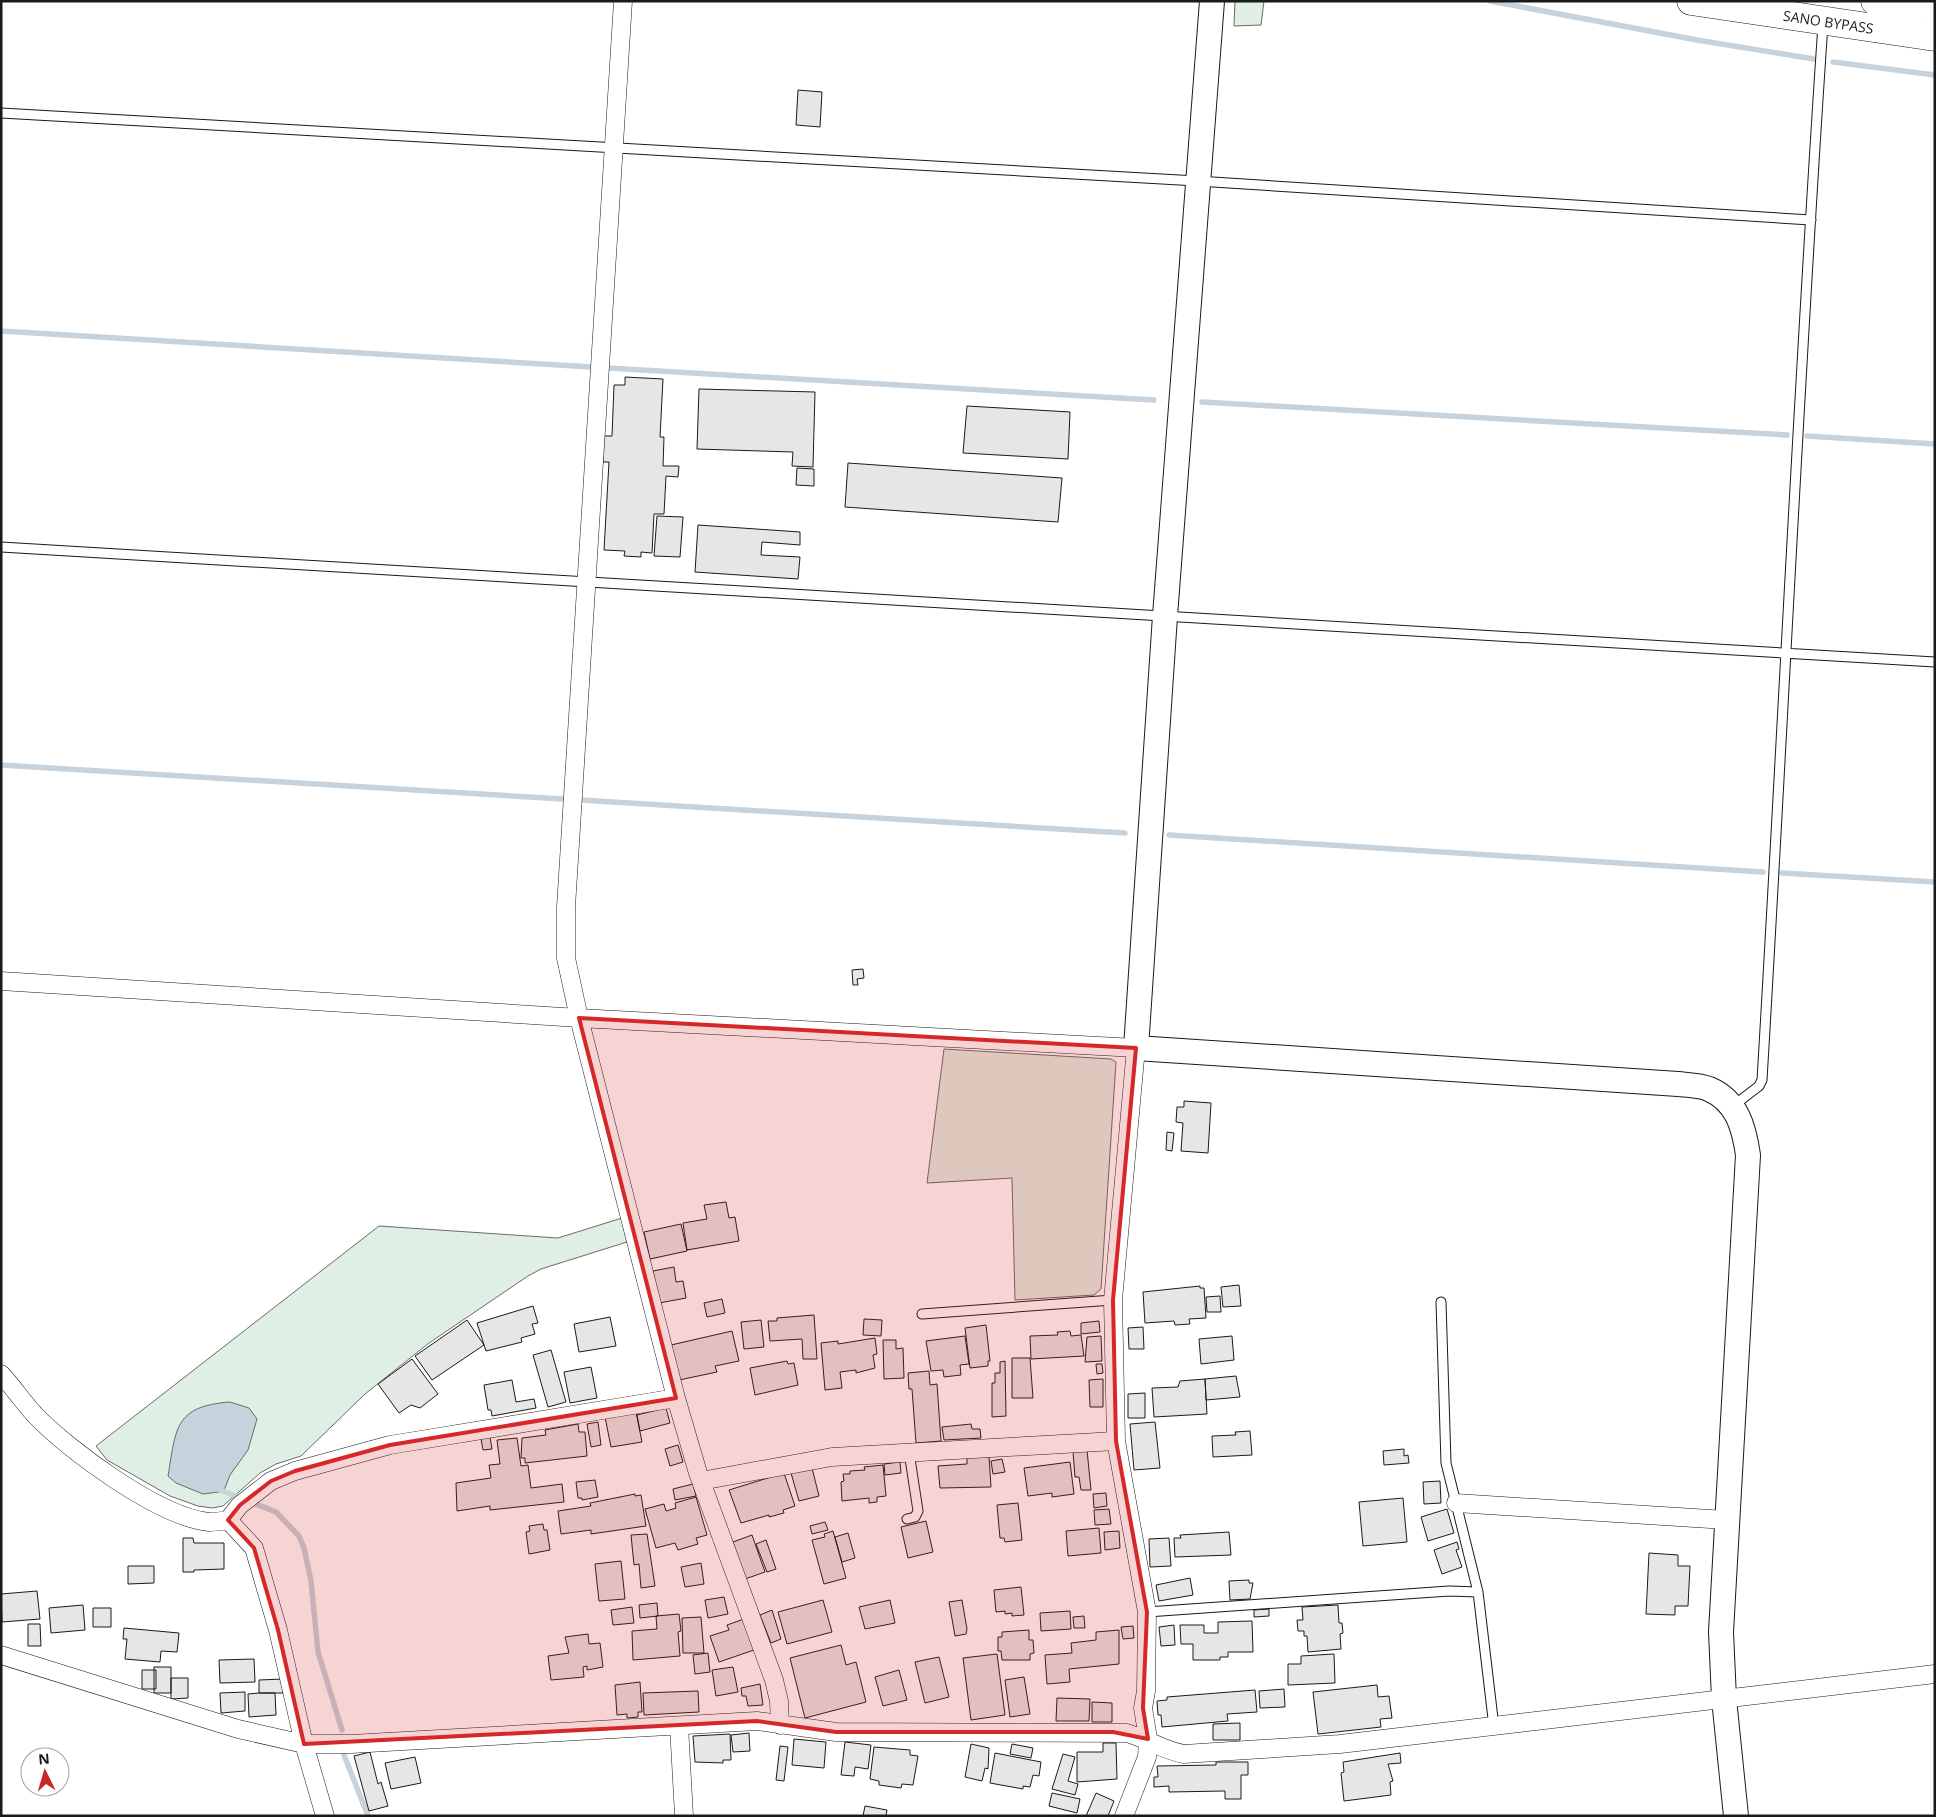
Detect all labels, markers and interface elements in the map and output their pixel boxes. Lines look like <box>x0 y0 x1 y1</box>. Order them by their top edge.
street label: SANO BYPASS <box>1782 5 1875 37</box>
north arrow <box>20 1747 70 1797</box>
text: N <box>37 1749 50 1769</box>

